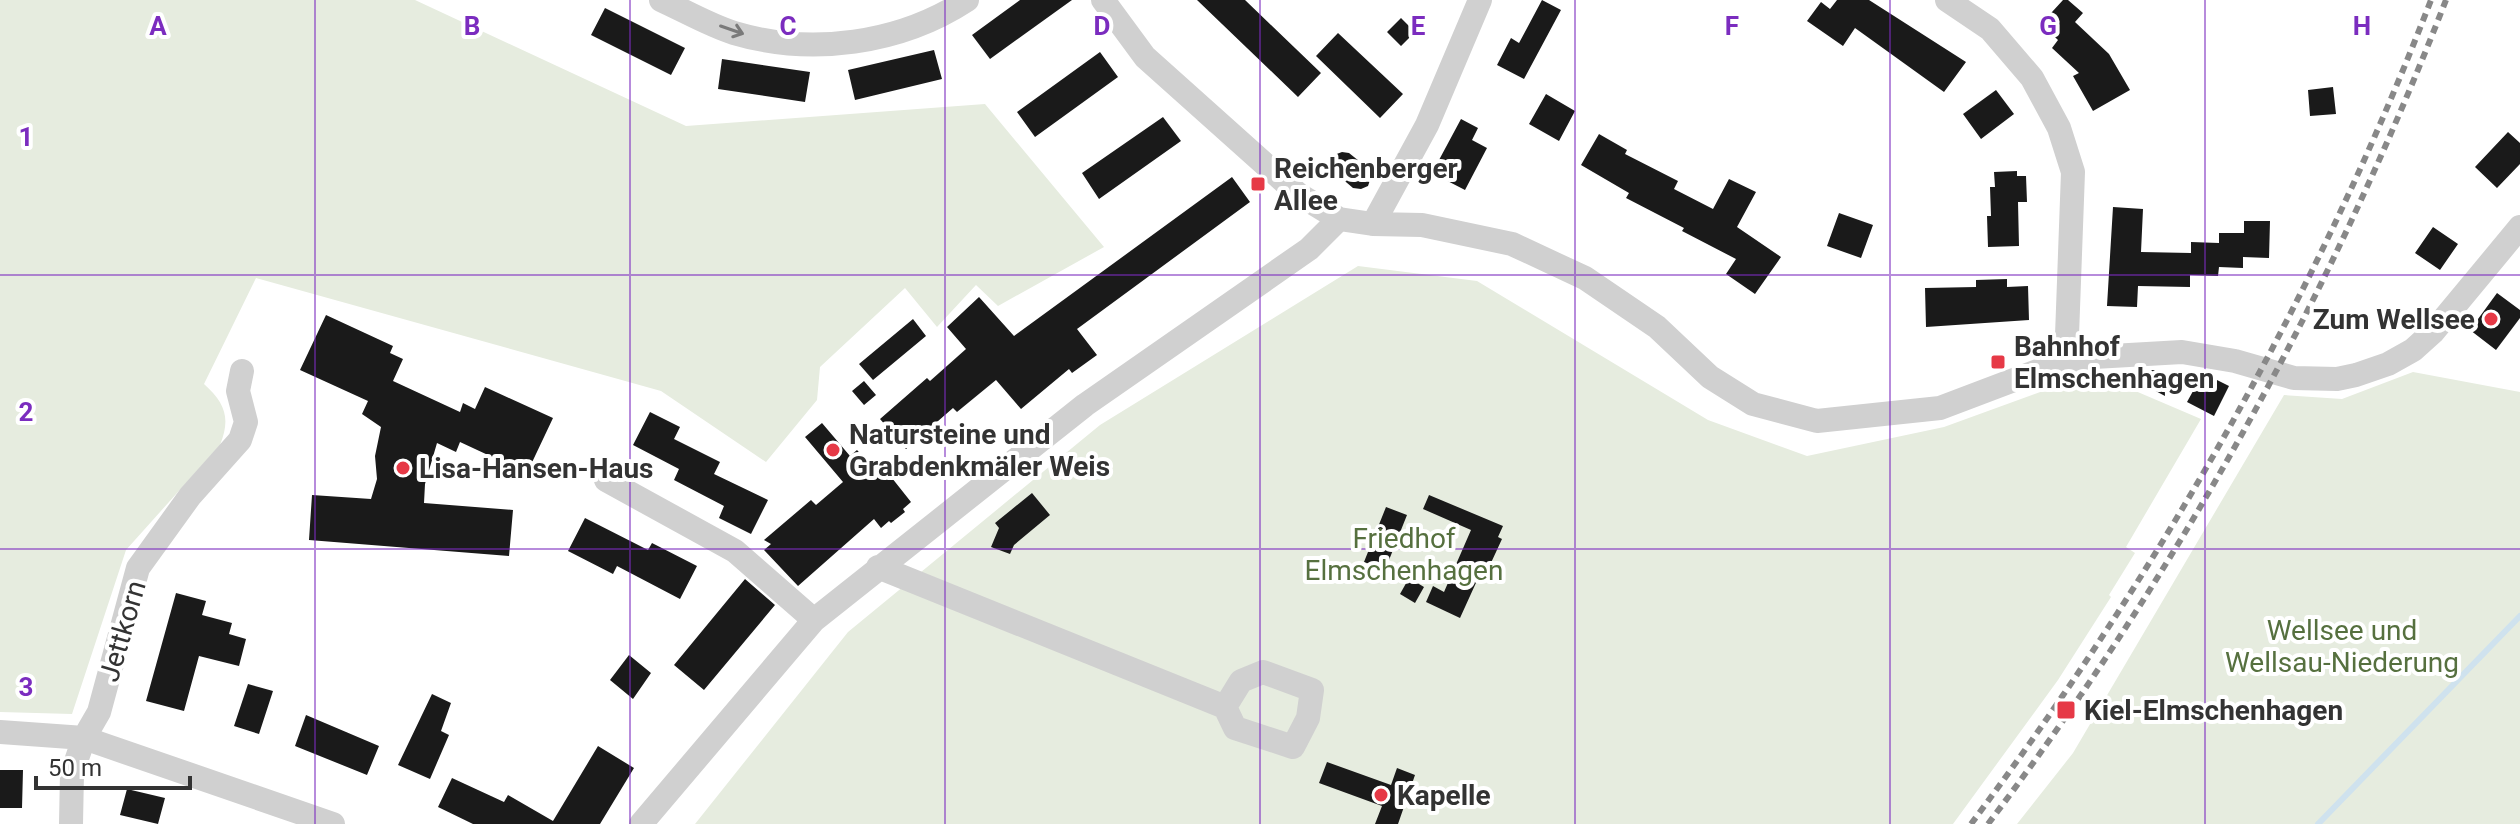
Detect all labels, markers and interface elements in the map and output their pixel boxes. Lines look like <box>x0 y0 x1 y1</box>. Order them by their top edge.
text: A <box>149 11 167 41</box>
text: B <box>464 11 480 41</box>
text: C <box>779 11 797 41</box>
text: D <box>1094 11 1110 41</box>
text: E <box>1411 11 1426 41</box>
text: F <box>1725 11 1739 41</box>
text: G <box>2039 11 2057 41</box>
text: H <box>2353 11 2371 41</box>
one-way arrow <box>720 24 745 39</box>
text: 1 <box>19 122 33 152</box>
place label: Reichenberger Allee <box>1274 152 1458 217</box>
marker: Reichenberger Allee <box>1249 175 1267 193</box>
place label: Zum Wellsee <box>2313 303 2475 336</box>
marker: Zum Wellsee <box>2482 310 2500 328</box>
place label: Bahnhof Elmschenhagen <box>2014 330 2214 395</box>
marker: Bahnhof Elmschenhagen <box>1989 353 2007 371</box>
text: 2 <box>19 397 33 427</box>
place label: Natursteine und Grabdenkmäler Weis <box>849 418 1110 483</box>
marker: Natursteine und Grabdenkmäler Weis <box>824 441 842 459</box>
place label: Lisa-Hansen-Haus <box>419 452 653 485</box>
marker: Lisa-Hansen-Haus <box>394 459 412 477</box>
park label: Friedhof Elmschenhagen <box>1305 522 1503 587</box>
street label: Jettkorn <box>92 577 153 686</box>
park label: Wellsee und Wellsau-Niederung <box>2225 614 2459 679</box>
text: 3 <box>19 672 33 702</box>
place label: Kiel-Elmschenhagen <box>2084 694 2343 727</box>
marker: Kiel-Elmschenhagen <box>2055 699 2077 721</box>
scale bar <box>36 740 190 790</box>
text: 50 m <box>48 754 102 782</box>
place label: Kapelle <box>1397 779 1491 812</box>
marker: Kapelle <box>1372 786 1390 804</box>

